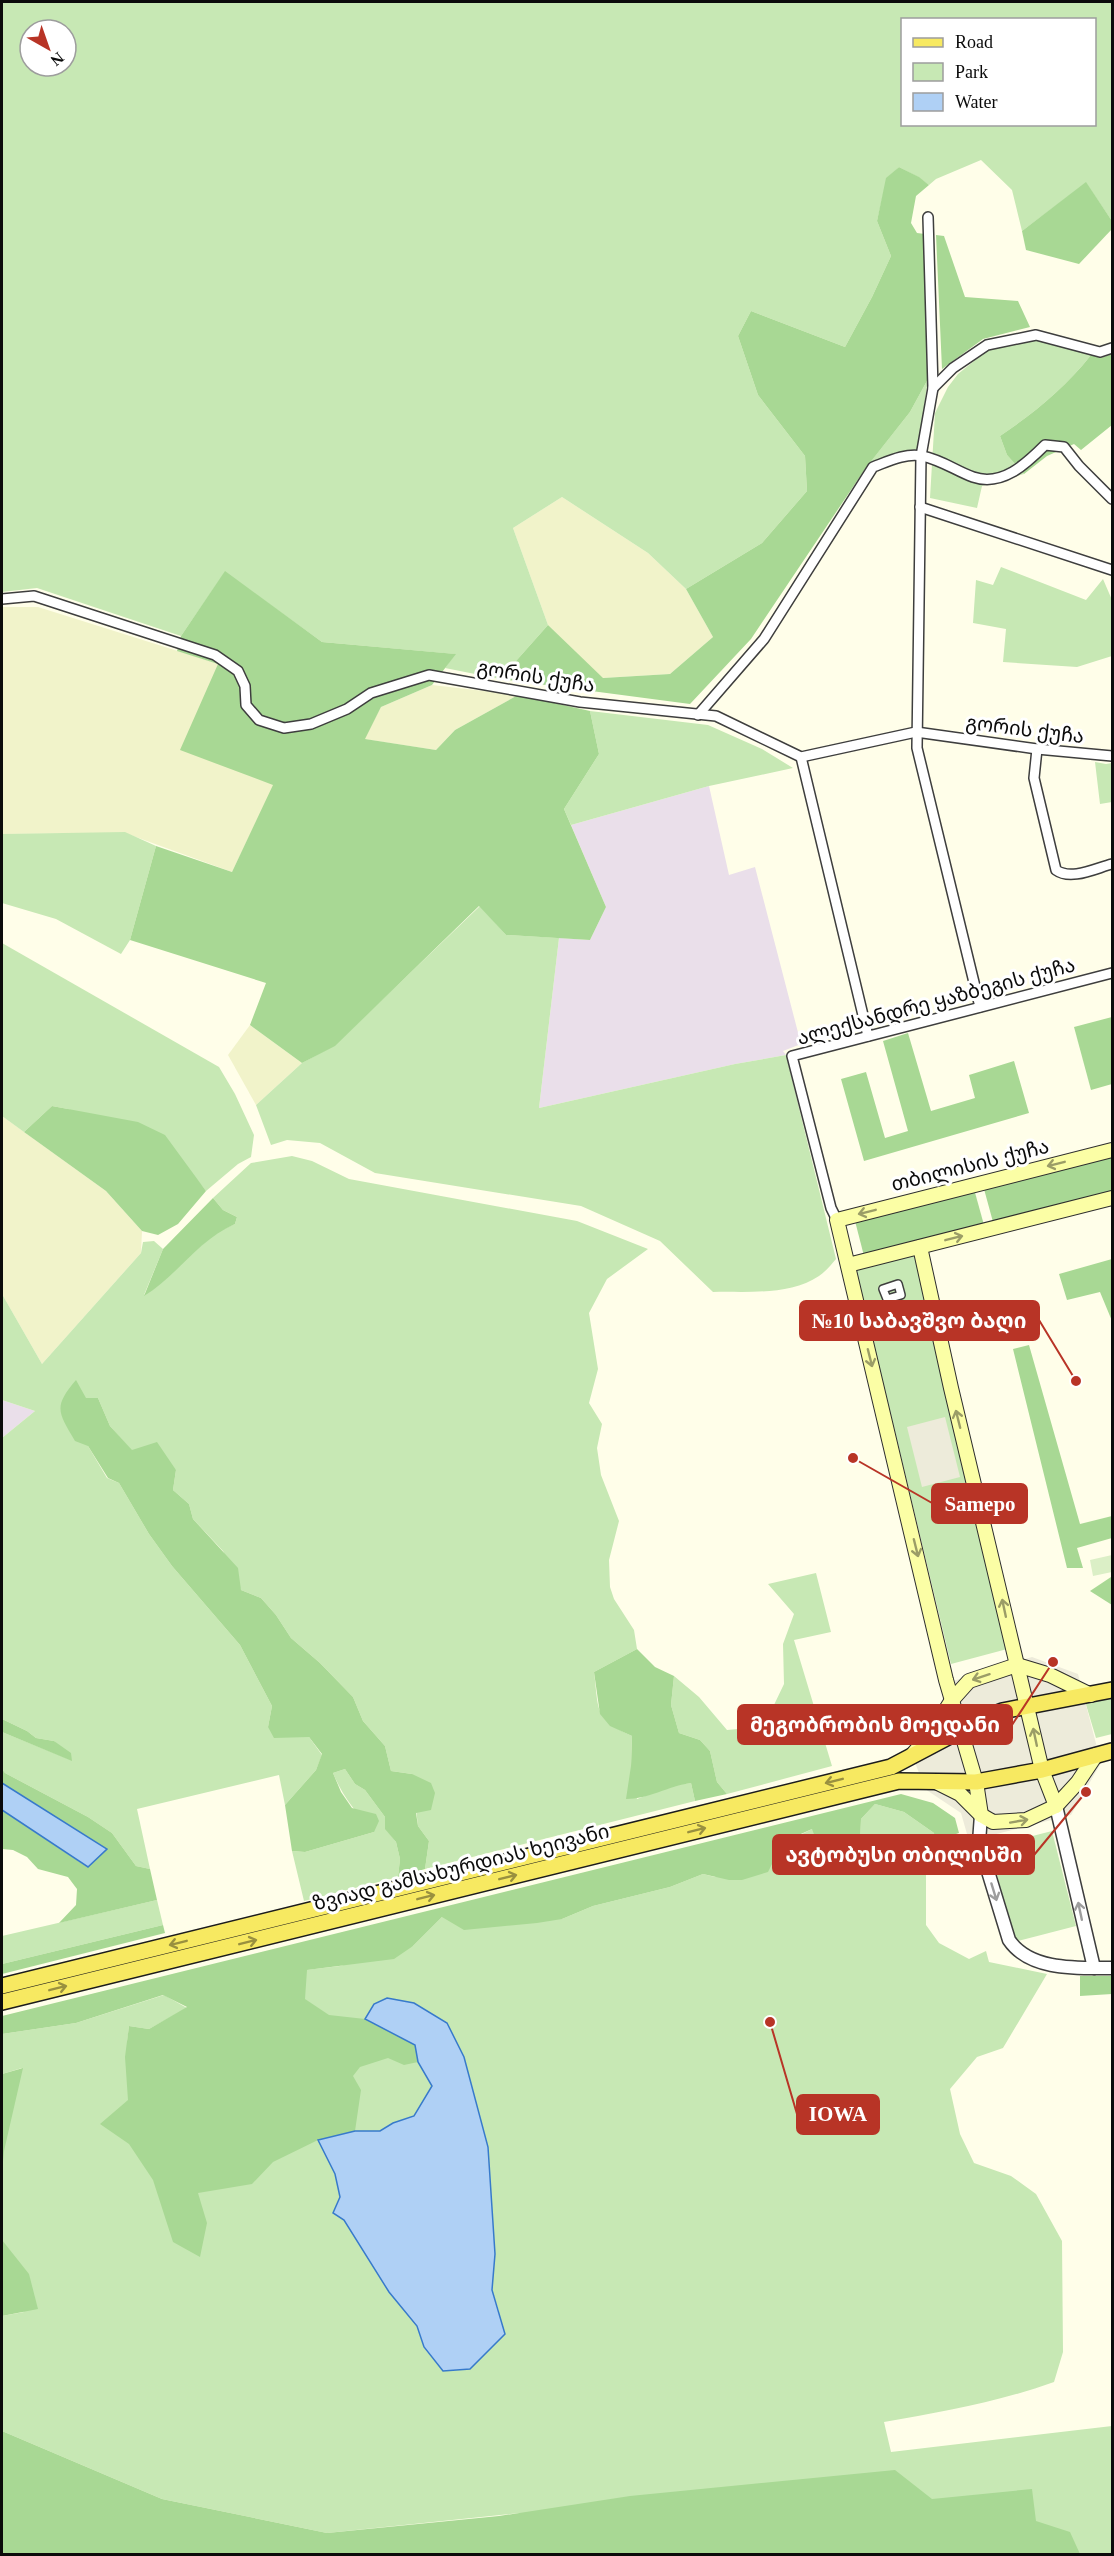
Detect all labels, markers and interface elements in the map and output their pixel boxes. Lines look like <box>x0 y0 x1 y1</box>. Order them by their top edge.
north arrow <box>18 18 78 78</box>
legend <box>901 18 1096 126</box>
text: Road <box>955 32 993 52</box>
text: N <box>47 49 67 70</box>
text: Park <box>955 62 988 82</box>
text: Water <box>955 92 998 112</box>
street label: გორის ქუჩა <box>475 656 596 697</box>
street label: გორის ქუჩა <box>965 711 1085 748</box>
street label: ალექსანდრე ყაზბეგის ქუჩა <box>795 953 1078 1051</box>
street label: თბილისის ქუჩა <box>889 1135 1052 1197</box>
one-way arrow <box>1047 1158 1066 1170</box>
one-way arrow <box>858 1206 877 1218</box>
one-way arrow <box>944 1232 963 1244</box>
callout: №10 საბავშვო ბაღი <box>800 1301 1039 1340</box>
text: №10 საბავშვო ბაღი <box>812 1309 1026 1334</box>
one-way arrow <box>865 1348 877 1367</box>
one-way arrow <box>952 1410 964 1429</box>
callout: Samepo <box>932 1484 1027 1523</box>
text: Samepo <box>944 1492 1016 1516</box>
one-way arrow <box>911 1538 923 1557</box>
one-way arrow <box>998 1599 1010 1618</box>
one-way arrow <box>972 1672 991 1683</box>
callout: მეგობრობის მოედანი <box>738 1705 1012 1744</box>
text: მეგობრობის მოედანი <box>750 1713 1000 1738</box>
one-way arrow <box>1029 1728 1041 1747</box>
one-way arrow <box>825 1776 844 1788</box>
one-way arrow <box>1009 1815 1028 1826</box>
street label: ზვიად გამსახურდიას ხეივანი <box>311 1820 612 1916</box>
one-way arrow <box>688 1824 707 1836</box>
callout: ავტობუსი თბილისში <box>773 1835 1034 1874</box>
text: ავტობუსი თბილისში <box>785 1843 1023 1868</box>
one-way arrow <box>498 1871 517 1883</box>
one-way arrow <box>989 1882 1000 1901</box>
one-way arrow <box>416 1891 435 1903</box>
one-way arrow <box>1074 1902 1086 1921</box>
one-way arrow <box>238 1935 257 1947</box>
one-way arrow <box>169 1937 188 1949</box>
one-way arrow <box>48 1982 67 1994</box>
callout: IOWA <box>797 2095 879 2134</box>
text: IOWA <box>809 2102 868 2126</box>

